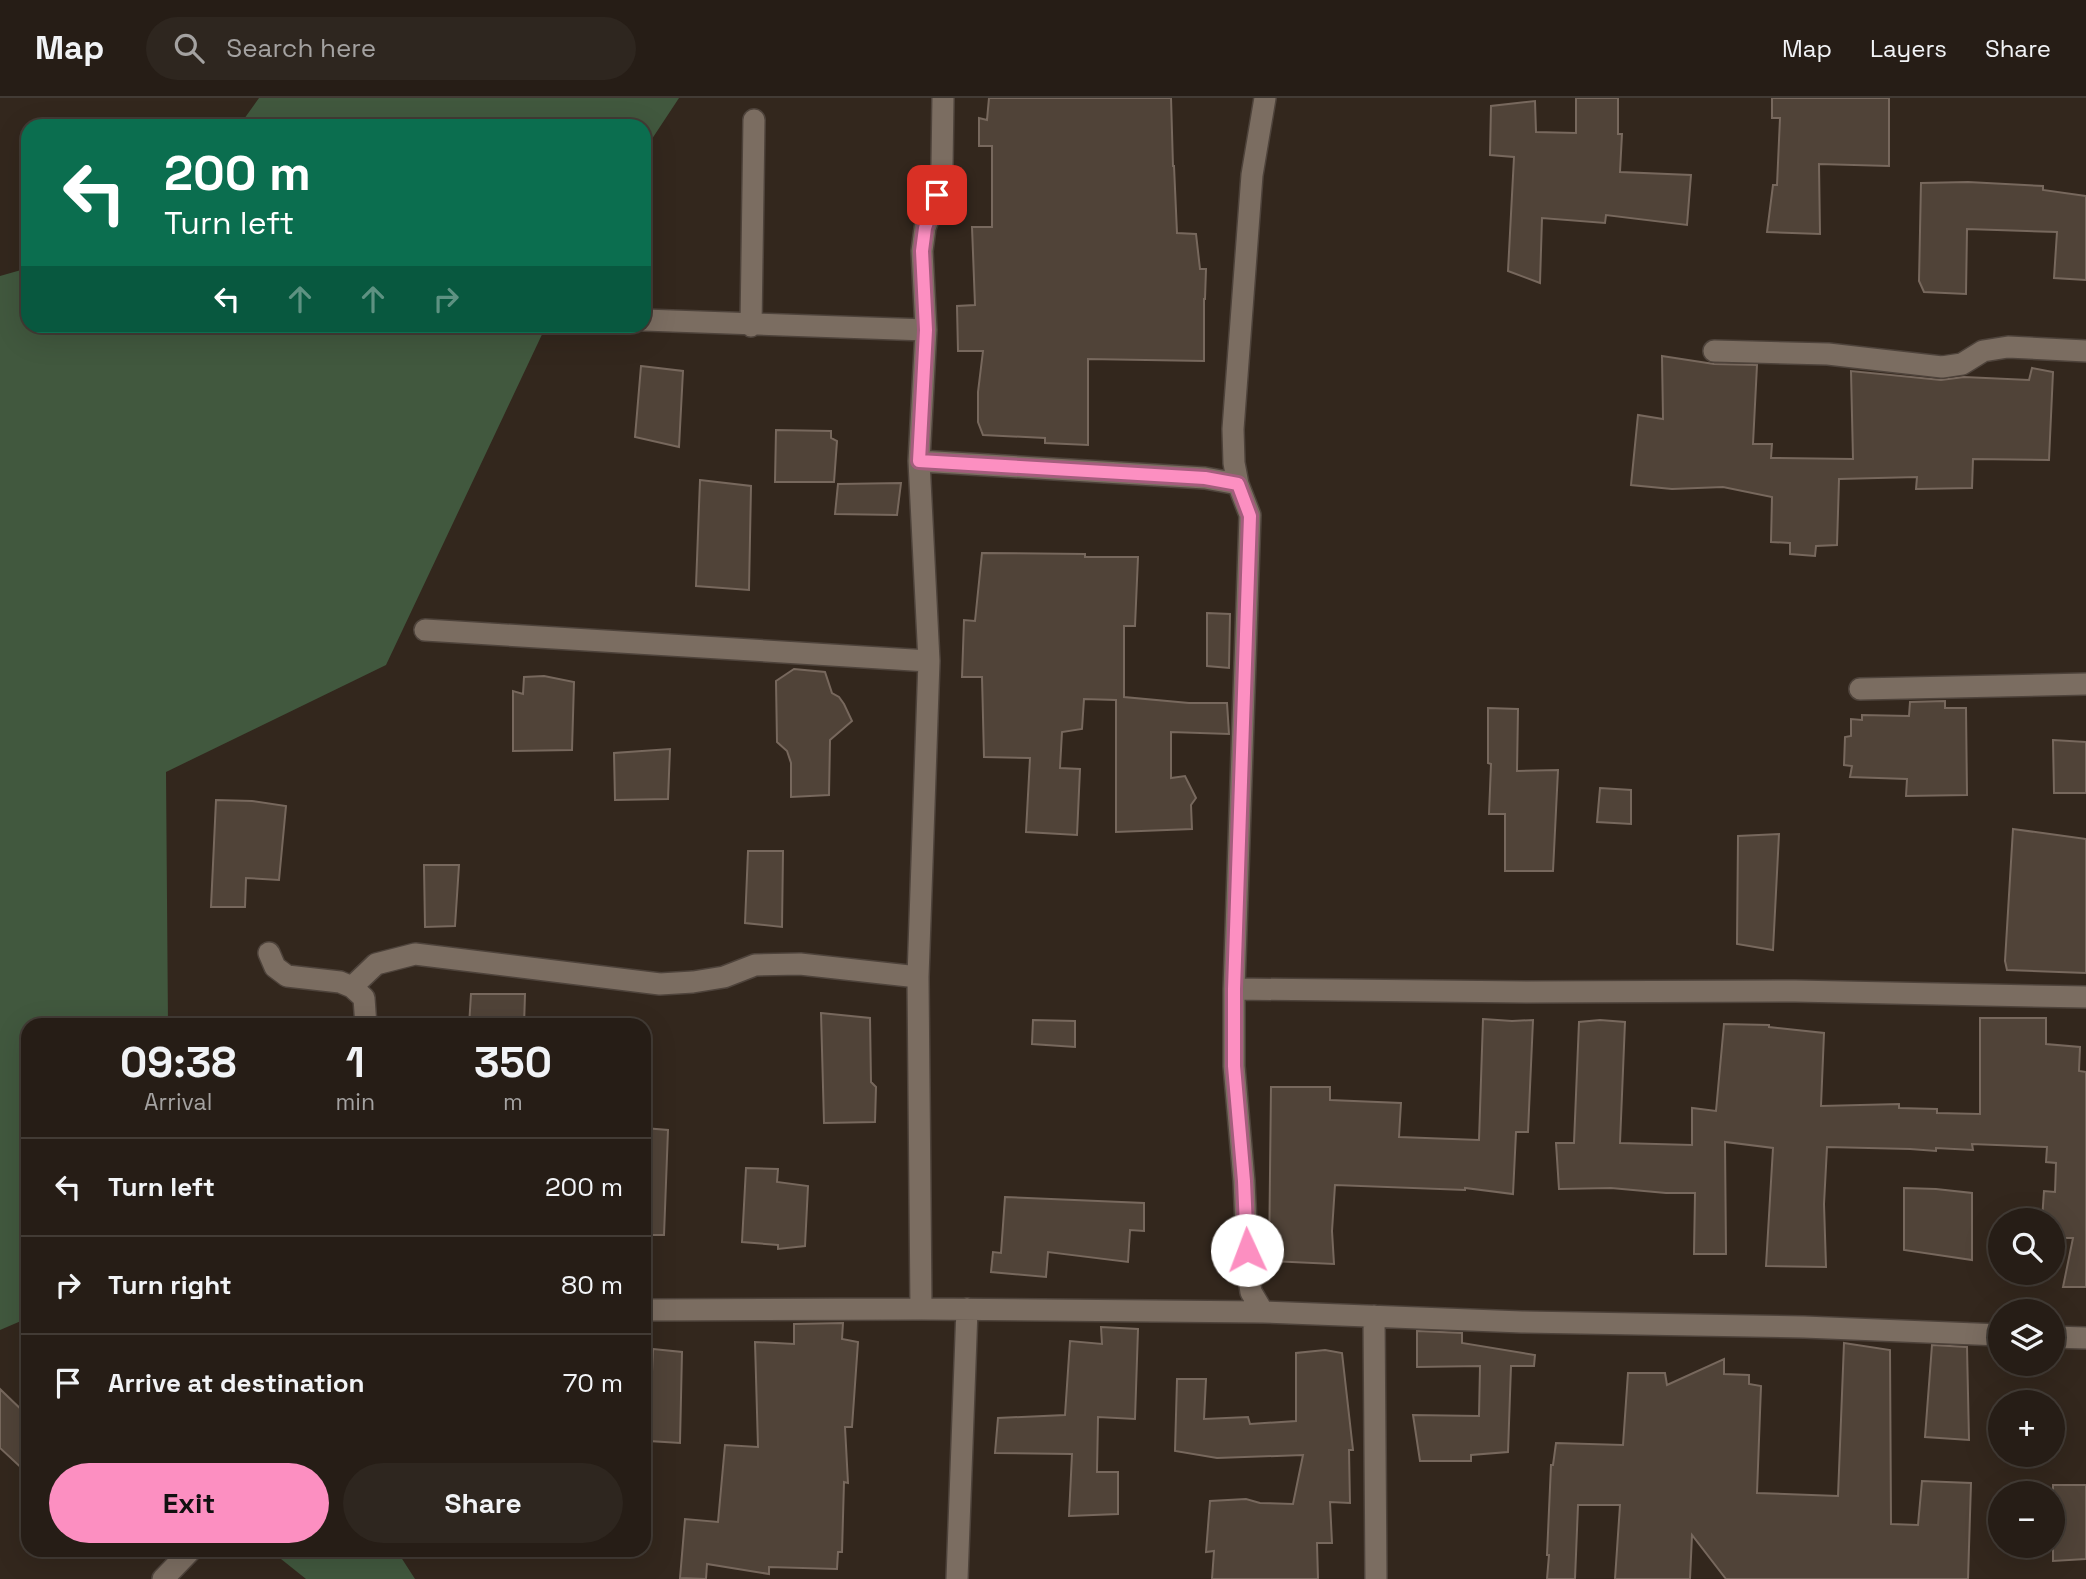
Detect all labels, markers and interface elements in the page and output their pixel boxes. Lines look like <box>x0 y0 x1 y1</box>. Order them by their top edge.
search box <box>146 17 636 80</box>
text: Map <box>35 27 104 69</box>
icon: search <box>170 29 208 67</box>
text: Search here <box>226 31 376 65</box>
text: Map <box>1782 33 1832 64</box>
text: Layers <box>1870 33 1947 64</box>
text: Share <box>1985 33 2051 64</box>
text: 200 m <box>164 142 311 204</box>
icon: left <box>49 147 140 238</box>
pin <box>907 165 967 225</box>
icon: arrive <box>918 176 956 214</box>
text: Turn left <box>164 203 294 243</box>
icon: left <box>208 280 246 318</box>
icon: ahead <box>281 280 319 318</box>
icon: ahead <box>354 280 392 318</box>
icon: right <box>427 280 465 318</box>
text: 09:38 <box>120 1036 236 1089</box>
text: 1 <box>346 1036 365 1089</box>
text: 350 <box>474 1036 552 1089</box>
text: Arrival <box>144 1087 212 1117</box>
text: min <box>335 1087 375 1117</box>
text: m <box>503 1087 523 1117</box>
icon: left <box>49 1168 87 1206</box>
text: Turn left <box>108 1170 215 1204</box>
text: 200 m <box>545 1170 623 1204</box>
map controls <box>1988 1208 2065 1558</box>
button: search <box>1988 1208 2065 1285</box>
position arrow <box>1210 1213 1284 1287</box>
icon: right <box>49 1266 87 1304</box>
text: Turn right <box>108 1268 232 1302</box>
text: 80 m <box>561 1268 623 1302</box>
button: layers <box>1988 1299 2065 1376</box>
icon: arrive <box>49 1364 87 1402</box>
text: Arrive at destination <box>108 1366 365 1400</box>
text: 70 m <box>563 1366 623 1400</box>
button: + <box>1988 1390 2065 1467</box>
button: Exit <box>49 1463 329 1543</box>
button: Share <box>343 1463 623 1543</box>
button: − <box>1988 1481 2065 1558</box>

